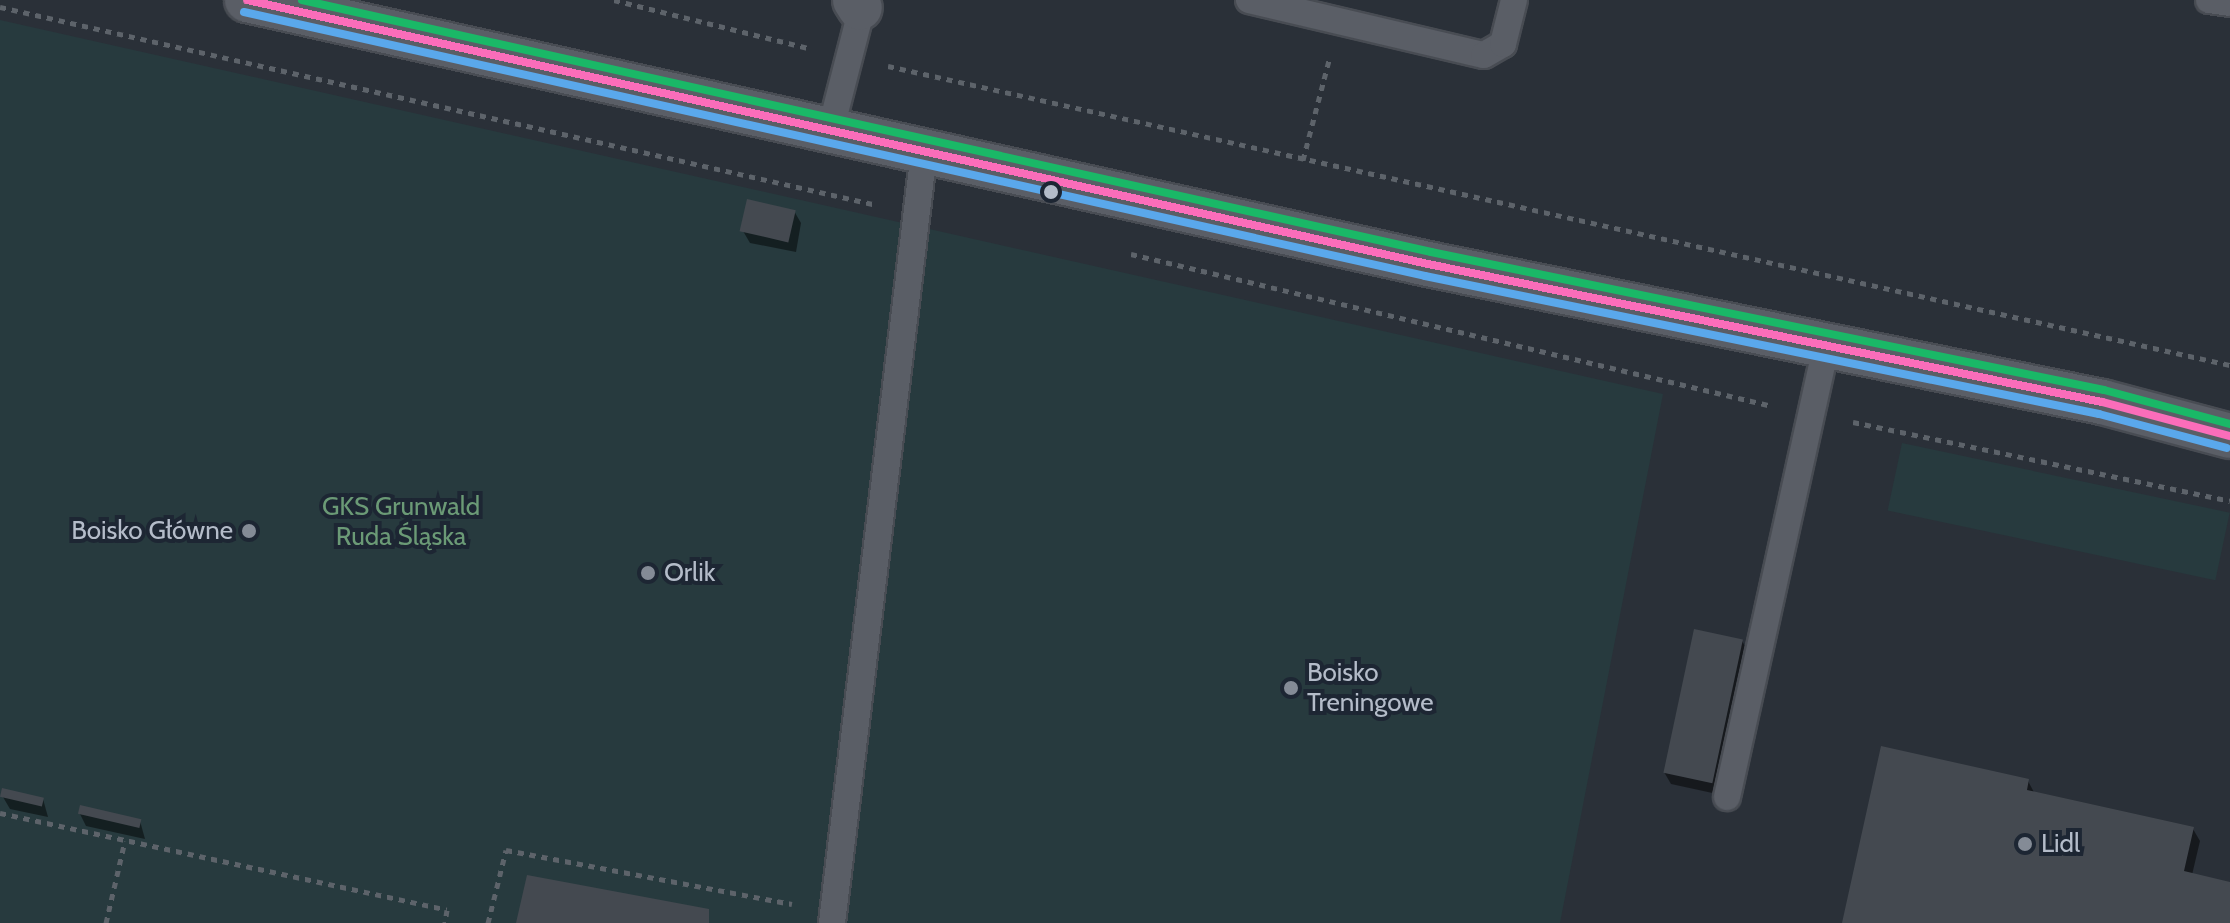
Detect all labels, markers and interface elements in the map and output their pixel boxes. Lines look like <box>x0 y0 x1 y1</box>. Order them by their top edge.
unlabelled marker <box>1043 184 1059 200</box>
park label: GKS Grunwald Ruda Śląska <box>322 491 480 552</box>
place label: Boisko Główne <box>71 515 233 547</box>
marker: Boisko Główne <box>240 522 258 540</box>
place label: Orlik <box>664 557 715 589</box>
marker: Orlik <box>639 564 657 582</box>
place label: Boisko Treningowe <box>1307 657 1433 718</box>
marker: Boisko Treningowe <box>1282 679 1300 697</box>
place label: Lidl <box>2041 828 2080 860</box>
marker: Lidl <box>2016 835 2034 853</box>

